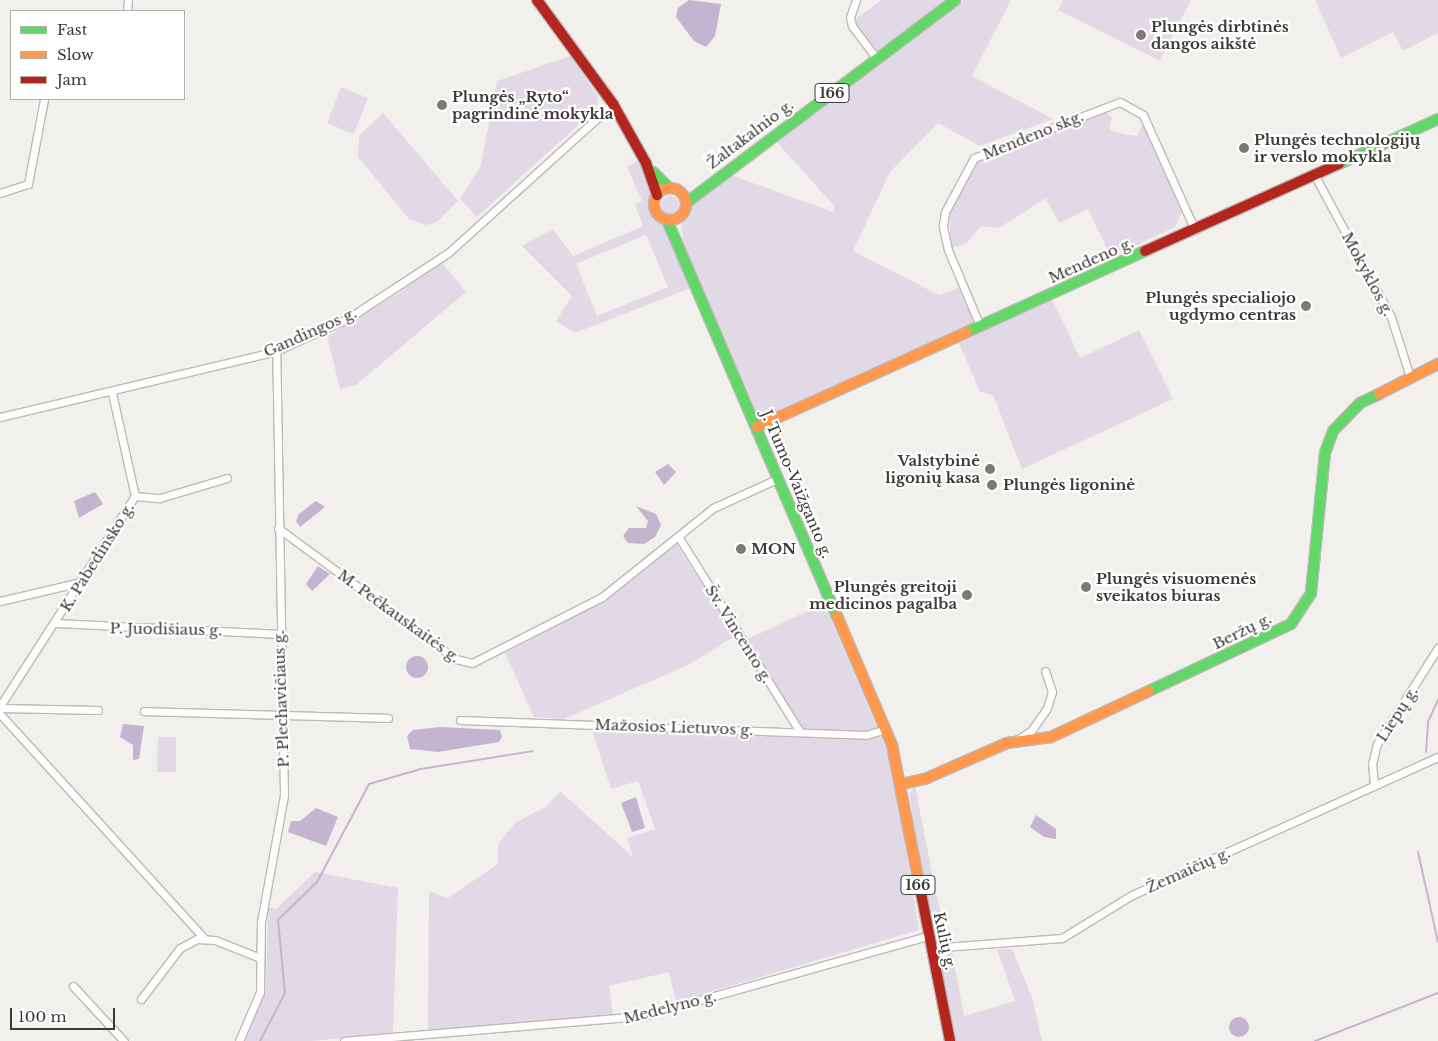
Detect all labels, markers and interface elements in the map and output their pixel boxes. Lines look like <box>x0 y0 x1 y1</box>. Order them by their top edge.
legend <box>10 10 185 100</box>
place label: Plungės dirbtinės dangos aikštė <box>1151 17 1289 52</box>
text: Fast <box>57 20 87 39</box>
marker: Plungės dirbtinės dangos aikštė <box>1135 29 1147 41</box>
text: Slow <box>57 45 94 64</box>
text: Jam <box>57 70 87 89</box>
road number: 166 <box>814 82 850 105</box>
place label: Plungės „Ryto“ pagrindinė mokykla <box>452 87 613 122</box>
street label: Žaltakalnio g. <box>703 96 797 172</box>
marker: Plungės „Ryto“ pagrindinė mokykla <box>436 99 448 111</box>
street label: Mendeno skg. <box>980 107 1086 163</box>
place label: Plungės technologijų ir verslo mokykla <box>1254 130 1420 165</box>
marker: Plungės technologijų ir verslo mokykla <box>1238 142 1250 154</box>
street label: Mokyklos g. <box>1338 229 1398 319</box>
street label: Mendeno g. <box>1046 233 1136 287</box>
place label: Plungės specialiojo ugdymo centras <box>1145 288 1296 323</box>
marker: Plungės specialiojo ugdymo centras <box>1300 300 1312 312</box>
street label: Gandingos g. <box>261 303 359 361</box>
street label: J. Tumo-Vaižganto g. <box>757 407 837 561</box>
place label: Valstybinė ligonių kasa <box>885 451 980 486</box>
marker: Valstybinė ligonių kasa <box>984 463 996 475</box>
place label: Plungės ligoninė <box>1003 476 1135 494</box>
marker: Plungės ligoninė <box>985 478 999 492</box>
street label: K. Pabedinsko g. <box>56 499 138 615</box>
place label: MON <box>751 540 796 558</box>
marker: MON <box>735 543 747 555</box>
street label: M. Pečkauskaitės g. <box>334 566 464 666</box>
place label: Plungės visuomenės sveikatos biuras <box>1096 569 1257 604</box>
place label: Plungės greitoji medicinos pagalba <box>809 577 957 612</box>
street label: Šv. Vincento g. <box>701 581 777 687</box>
marker: Plungės visuomenės sveikatos biuras <box>1080 581 1092 593</box>
marker: Plungės greitoji medicinos pagalba <box>961 589 973 601</box>
street label: Beržų g. <box>1210 609 1274 653</box>
street label: P. Juodišiaus g. <box>110 619 222 639</box>
street label: P. Plechavičiaus g. <box>270 630 292 768</box>
street label: Liepų g. <box>1373 683 1421 745</box>
street label: Mažosios Lietuvos g. <box>594 715 754 739</box>
street label: Žemaičių g. <box>1143 843 1233 897</box>
road number: 166 <box>900 874 936 896</box>
street label: Kulių g. <box>930 910 960 972</box>
street label: Medelyno g. <box>622 987 718 1027</box>
scale bar <box>12 998 118 1030</box>
text: 100 m <box>18 1007 67 1026</box>

